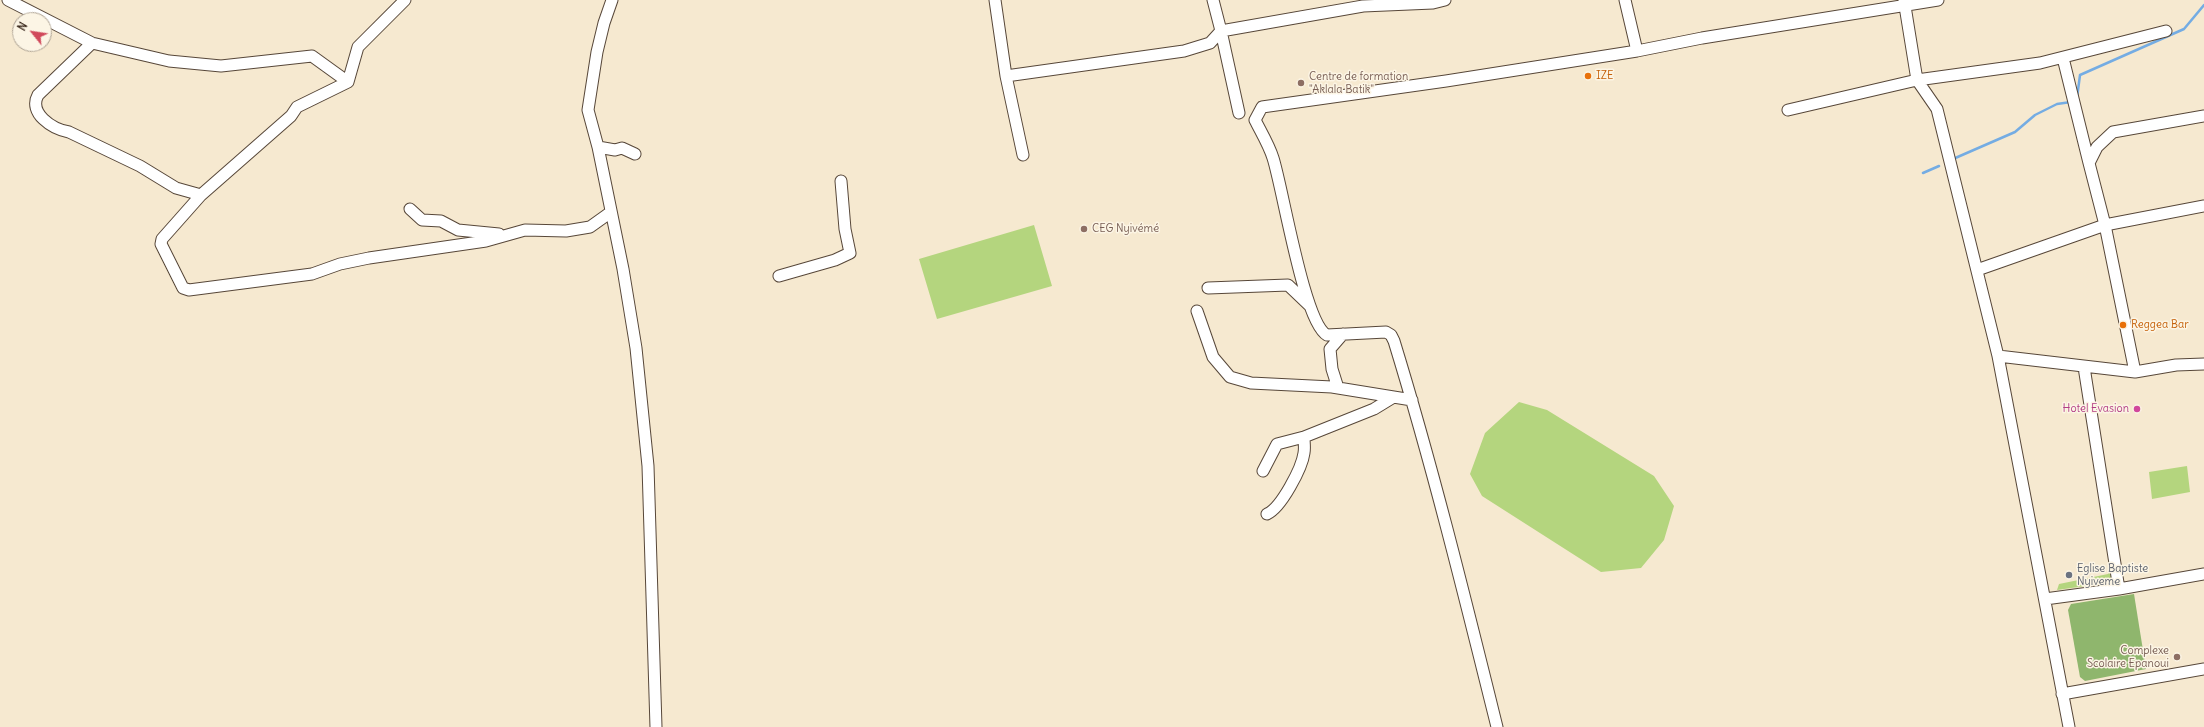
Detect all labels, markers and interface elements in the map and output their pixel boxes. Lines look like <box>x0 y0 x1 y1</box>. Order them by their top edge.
north arrow <box>12 12 52 52</box>
text: N <box>15 20 30 33</box>
place label: IZE <box>1596 69 1614 83</box>
place label: Centre de formation "Aklala Batik" <box>1309 70 1408 96</box>
marker: IZE <box>1583 71 1593 81</box>
marker: Centre de formation "Aklala Batik" <box>1296 78 1306 88</box>
place label: CEG Nyivémé <box>1092 222 1159 236</box>
marker: CEG Nyivémé <box>1079 224 1089 234</box>
place label: Reggea Bar <box>2131 318 2189 332</box>
marker: Reggea Bar <box>2118 320 2128 330</box>
place label: Hotel Evasion <box>2062 402 2129 416</box>
marker: Hotel Evasion <box>2132 404 2142 414</box>
place label: Eglise Baptiste Nyiveme <box>2077 562 2148 588</box>
marker: Eglise Baptiste Nyiveme <box>2064 570 2074 580</box>
place label: Complexe Scolaire Epanoui <box>2087 644 2169 670</box>
marker: Complexe Scolaire Epanoui <box>2172 652 2182 662</box>

